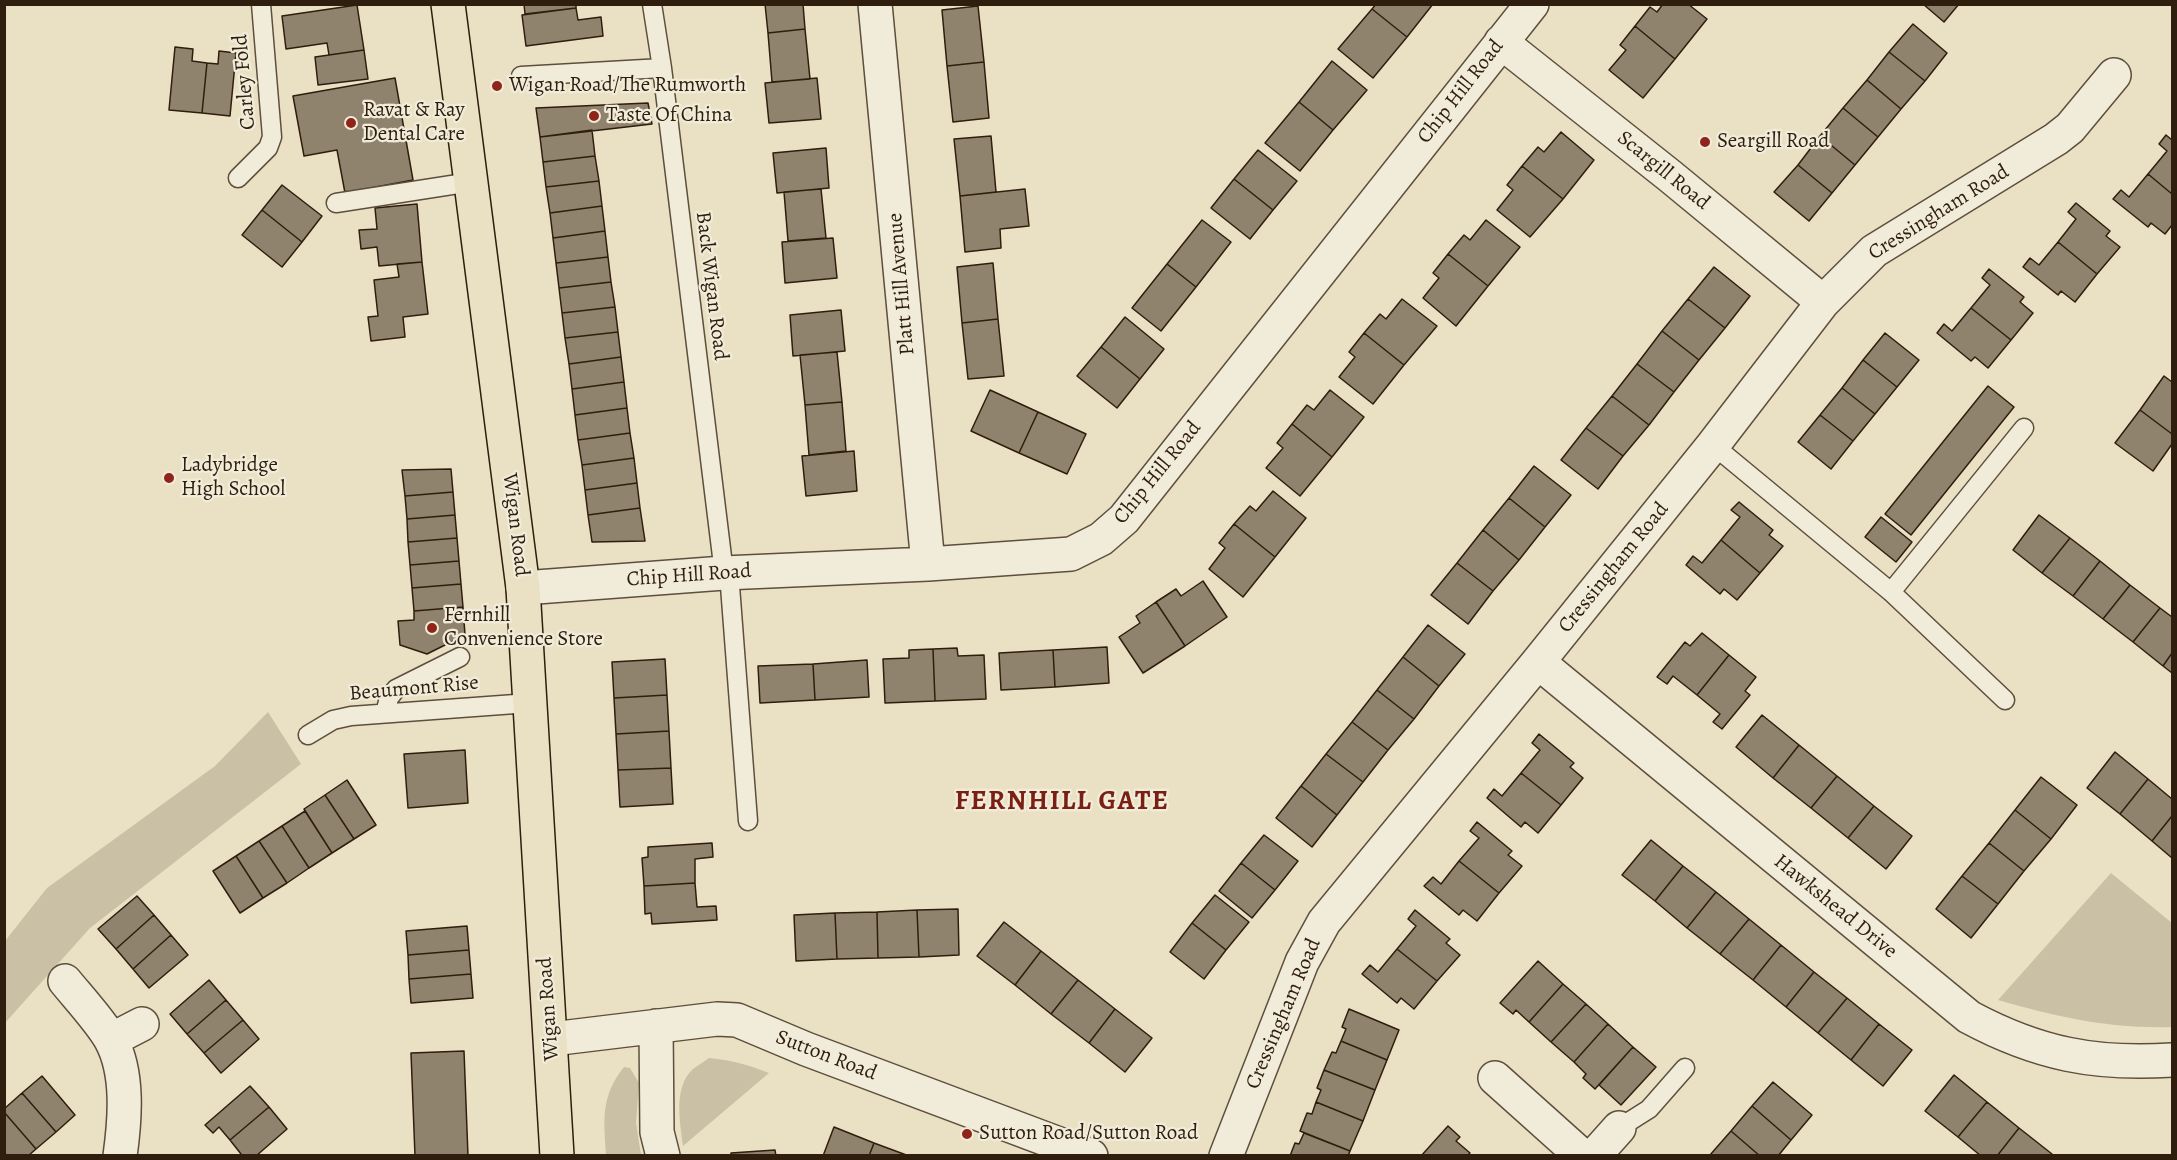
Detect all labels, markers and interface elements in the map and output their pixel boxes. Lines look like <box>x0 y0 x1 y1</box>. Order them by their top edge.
street label: Carley Fold <box>228 33 262 131</box>
street label: Chip Hill Road <box>1413 35 1509 149</box>
place label: Wigan Road/The Rumworth <box>509 73 746 99</box>
marker: Wigan Road/The Rumworth <box>490 79 504 93</box>
place label: Ravat & Ray Dental Care <box>363 98 465 148</box>
place label: Taste Of China <box>606 103 732 129</box>
marker: Taste Of China <box>587 109 601 123</box>
marker: Ravat & Ray Dental Care <box>344 116 358 130</box>
street label: Scargill Road <box>1612 126 1714 216</box>
place label: Seargill Road <box>1717 129 1830 155</box>
marker: Seargill Road <box>1698 135 1712 149</box>
street label: Cressingham Road <box>1864 160 2014 266</box>
street label: Back Wigan Road <box>689 210 733 362</box>
street label: Platt Hill Avenue <box>883 212 921 356</box>
street label: Chip Hill Road <box>1109 416 1207 530</box>
place label: Ladybridge High School <box>181 453 285 503</box>
marker: Ladybridge High School <box>162 471 176 485</box>
street label: Wigan Road <box>496 472 534 578</box>
street label: Cressingham Road <box>1553 497 1675 639</box>
street label: Chip Hill Road <box>626 559 752 593</box>
place label: Fernhill Convenience Store <box>444 603 603 653</box>
marker: Fernhill Convenience Store <box>425 621 439 635</box>
street label: Beaumont Rise <box>348 671 480 707</box>
district label: FERNHILL GATE <box>955 786 1169 818</box>
street label: Hawkshead Drive <box>1768 850 1902 964</box>
street label: Cressingham Road <box>1241 935 1327 1093</box>
street label: Wigan Road <box>533 956 565 1062</box>
street label: Sutton Road <box>772 1025 880 1087</box>
place label: Sutton Road/Sutton Road <box>979 1121 1198 1147</box>
marker: Sutton Road/Sutton Road <box>960 1127 974 1141</box>

